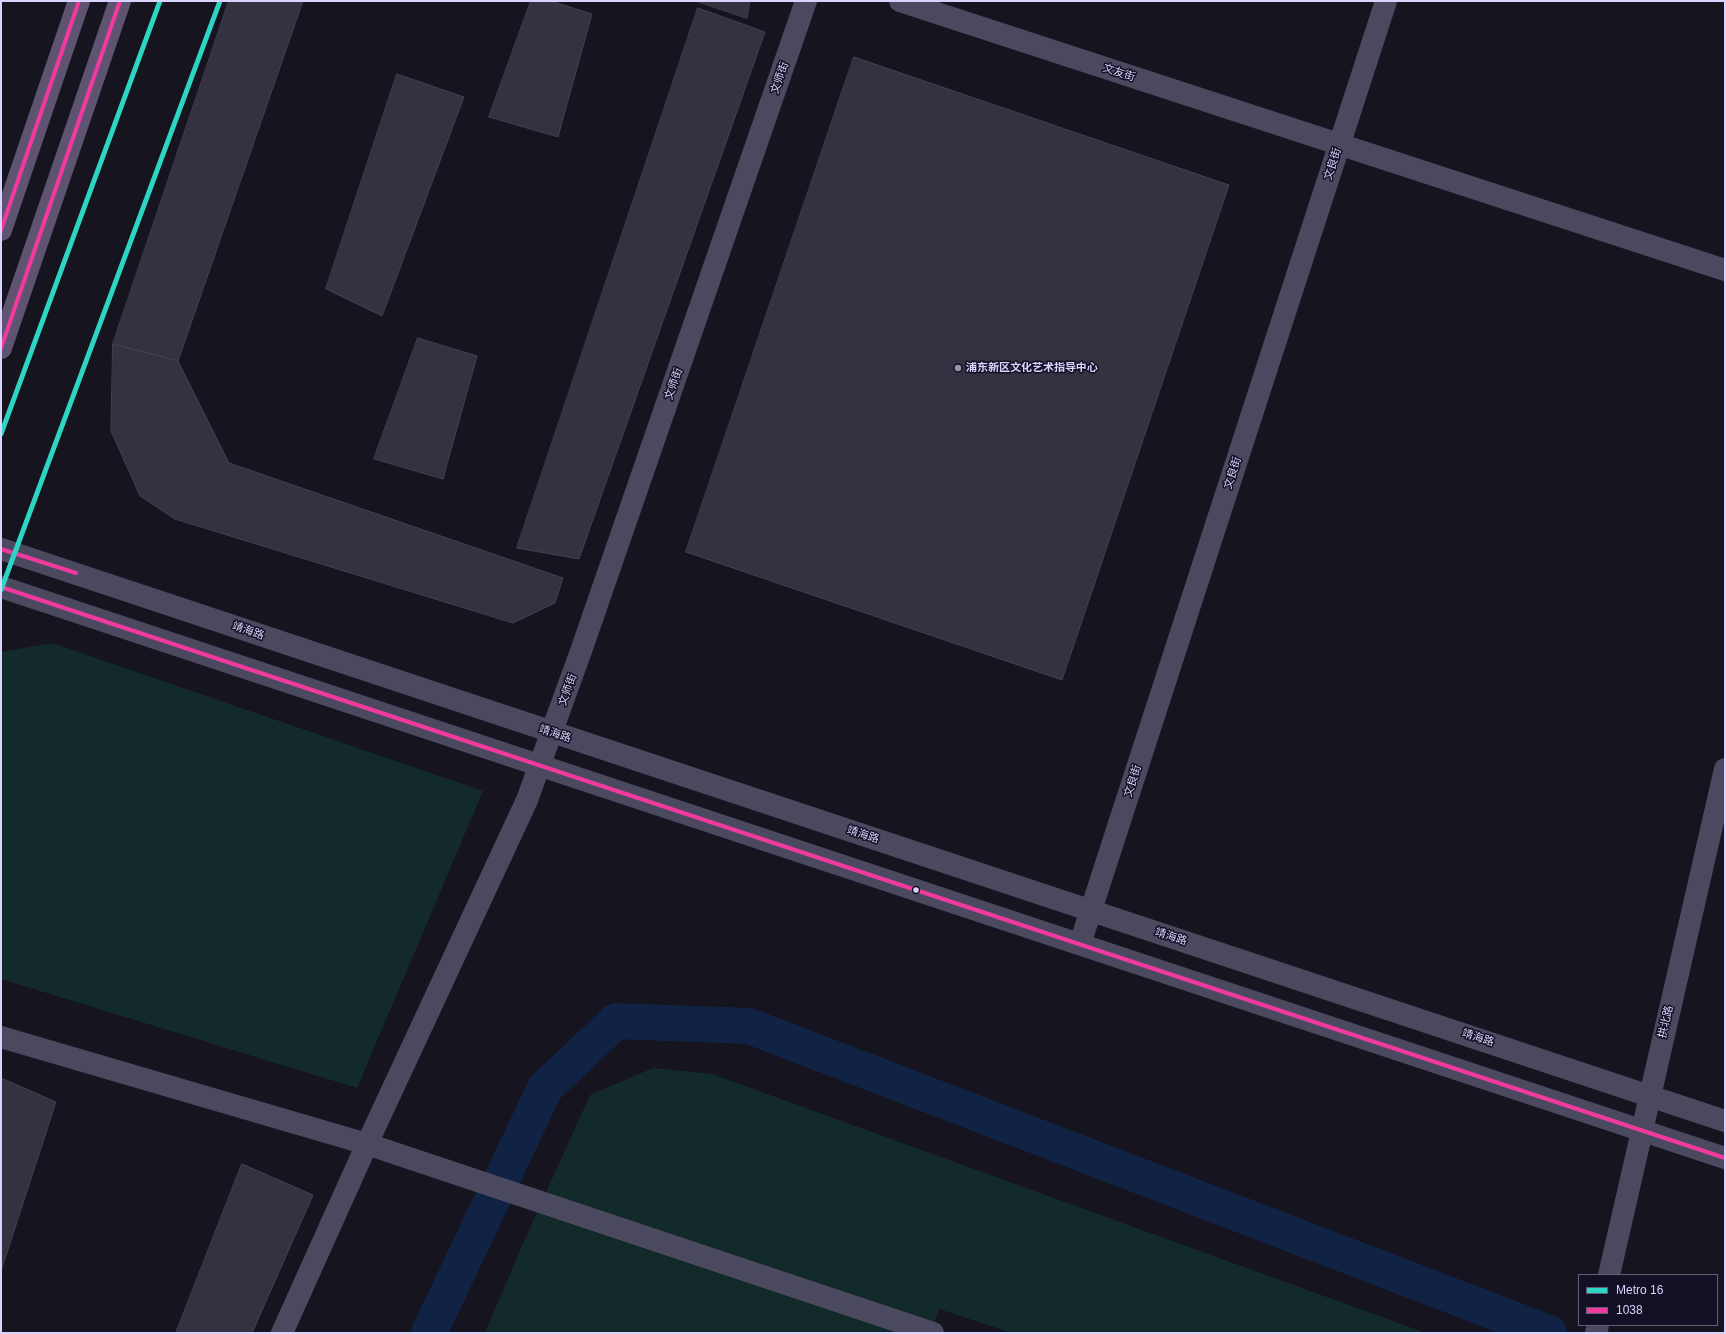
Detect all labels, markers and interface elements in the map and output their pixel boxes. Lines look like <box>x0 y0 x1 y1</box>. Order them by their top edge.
street label: 文师街 <box>768 60 792 96</box>
street label: 文友街 <box>1101 62 1137 84</box>
street label: 文良街 <box>1322 146 1344 182</box>
place label: 浦东新区文化艺术指导中心 <box>966 361 1098 375</box>
marker: 浦东新区文化艺术指导中心 <box>953 363 963 373</box>
street label: 文师街 <box>662 366 686 402</box>
street label: 文良街 <box>1222 455 1244 491</box>
street label: 靖海路 <box>230 619 266 643</box>
street label: 文师街 <box>556 672 580 708</box>
street label: 靖海路 <box>537 723 573 745</box>
street label: 文良街 <box>1122 763 1144 799</box>
street label: 靖海路 <box>845 824 881 846</box>
unlabelled marker <box>911 885 921 895</box>
street label: 靖海路 <box>1153 926 1189 948</box>
street label: 拱北路 <box>1656 1004 1676 1040</box>
street label: 靖海路 <box>1460 1027 1496 1049</box>
legend <box>1578 1274 1718 1326</box>
text: Metro 16 <box>1616 1283 1663 1297</box>
text: 1038 <box>1616 1303 1643 1317</box>

